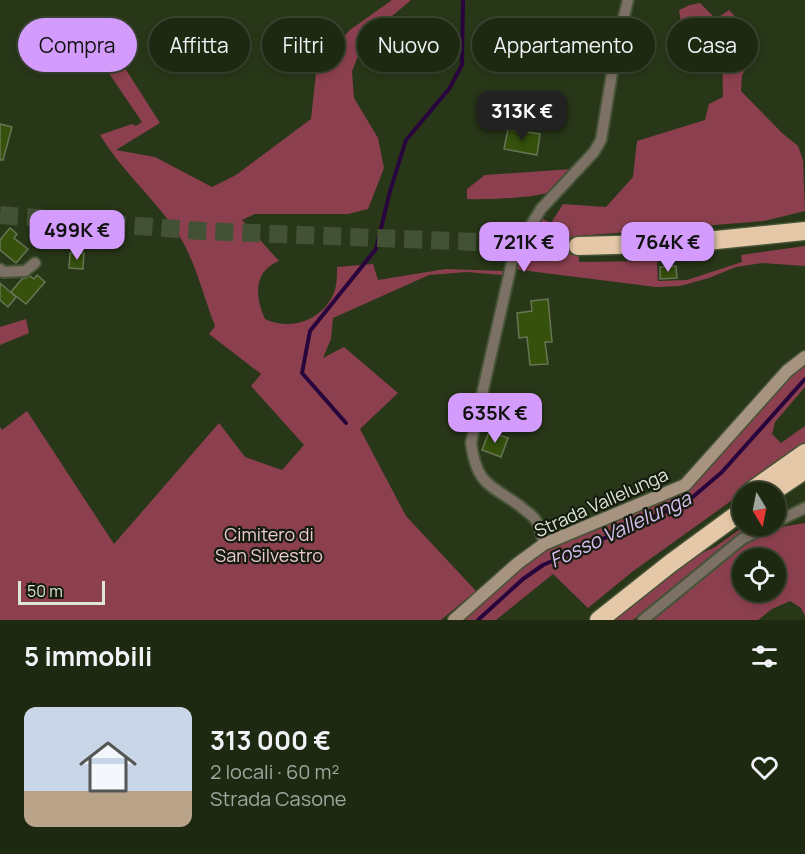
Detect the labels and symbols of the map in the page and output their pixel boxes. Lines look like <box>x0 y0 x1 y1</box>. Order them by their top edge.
pin: 313K € <box>473 91 571 142</box>
pin: 499K € <box>28 210 126 261</box>
pin: 721K € <box>475 222 573 273</box>
pin: 764K € <box>619 222 717 273</box>
pin: 635K € <box>446 393 544 444</box>
street label: Strada Vallelunga <box>530 462 672 542</box>
north arrow <box>732 482 786 536</box>
water label: Fosso Vallelunga <box>545 484 696 574</box>
park label: Cimitero di San Silvestro <box>215 522 323 567</box>
scale bar <box>18 578 105 606</box>

